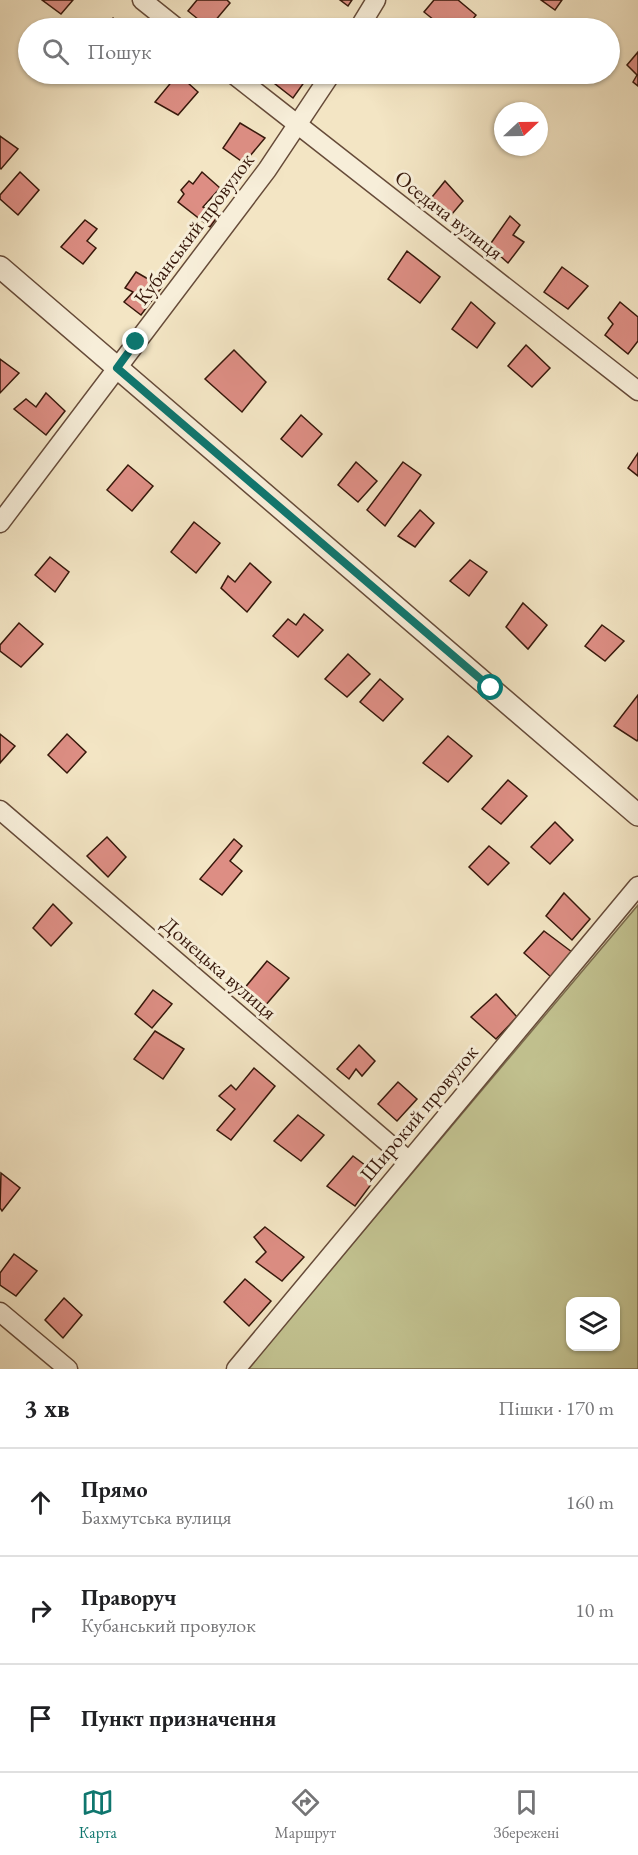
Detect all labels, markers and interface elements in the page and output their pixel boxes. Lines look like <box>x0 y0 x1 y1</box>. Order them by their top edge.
search box <box>18 18 620 84</box>
icon: search <box>39 35 72 68</box>
text: Пошук <box>87 37 151 66</box>
north arrow <box>494 102 548 156</box>
street label: Кубанський провулок <box>128 147 260 310</box>
street label: Оседача вулиця <box>390 164 509 265</box>
route end <box>122 328 148 354</box>
route start <box>477 674 503 700</box>
street label: Донецька вулиця <box>156 910 283 1025</box>
street label: Широкий провулок <box>354 1039 484 1187</box>
map controls <box>566 1297 620 1351</box>
button: layers <box>566 1297 620 1351</box>
text: 3 хв <box>24 1391 70 1425</box>
text: Пішки · 170 m <box>498 1395 614 1421</box>
text: Прямо <box>81 1475 148 1504</box>
icon: ahead <box>24 1486 57 1519</box>
text: 160 m <box>566 1489 614 1515</box>
text: Бахмутська вулиця <box>81 1504 231 1530</box>
text: Праворуч <box>81 1583 177 1612</box>
icon: right <box>24 1594 57 1627</box>
text: 10 m <box>575 1597 614 1623</box>
text: Кубанський провулок <box>81 1612 256 1638</box>
icon: arrive <box>24 1702 57 1735</box>
text: Пункт призначення <box>81 1704 276 1733</box>
tab: Карта <box>79 1786 117 1843</box>
tab: Маршрут <box>275 1786 336 1843</box>
tab: Збережені <box>494 1786 559 1843</box>

